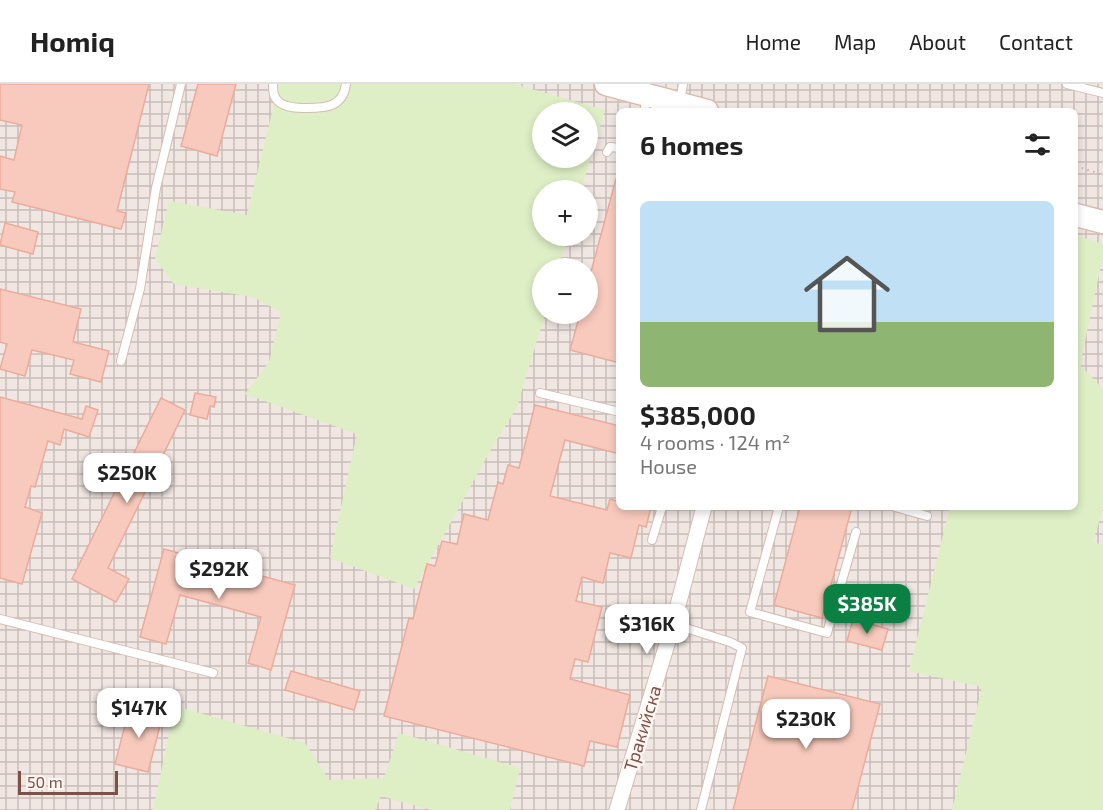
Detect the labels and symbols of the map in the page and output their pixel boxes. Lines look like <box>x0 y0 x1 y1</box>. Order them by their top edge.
pin: $250K <box>85 453 169 504</box>
pin: $292K <box>177 549 261 600</box>
pin: $385K <box>825 584 909 635</box>
pin: $316K <box>605 604 689 655</box>
street label: Тракийска <box>619 682 665 774</box>
pin: $147K <box>97 688 181 739</box>
pin: $230K <box>764 699 848 750</box>
scale bar <box>18 768 118 796</box>

